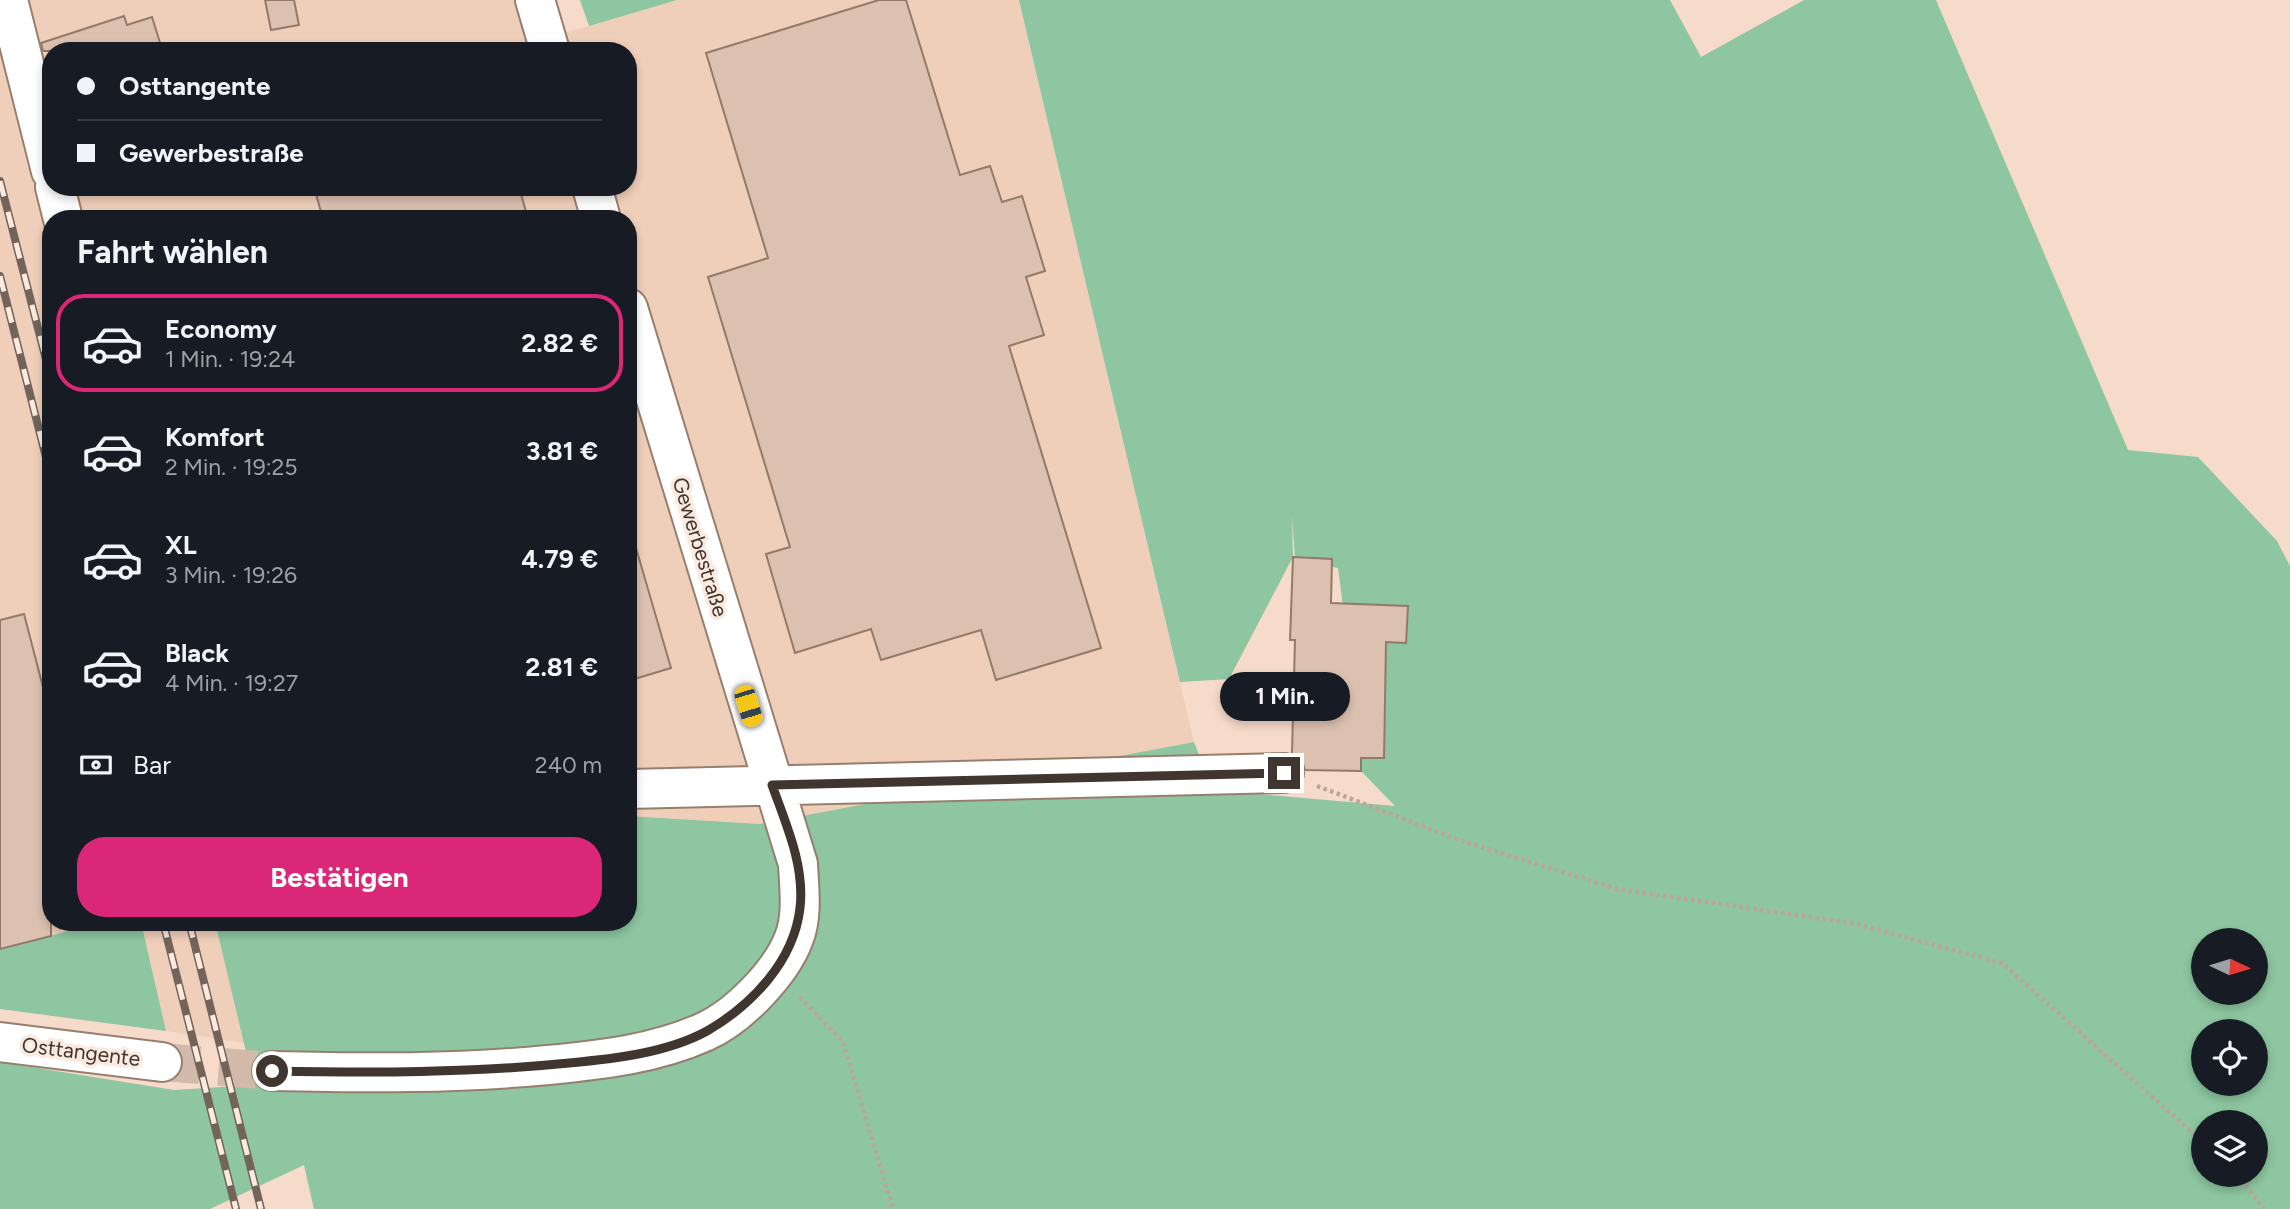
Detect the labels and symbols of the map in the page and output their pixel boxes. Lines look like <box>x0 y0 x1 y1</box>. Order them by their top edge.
street label: Gewerbestraße <box>667 474 734 620</box>
callout: 1 Min. <box>1219 672 1349 720</box>
car <box>732 683 765 729</box>
route end <box>1268 757 1300 789</box>
north arrow <box>2191 928 2268 1004</box>
street label: Osttangente <box>20 1032 142 1071</box>
route start <box>256 1055 288 1087</box>

